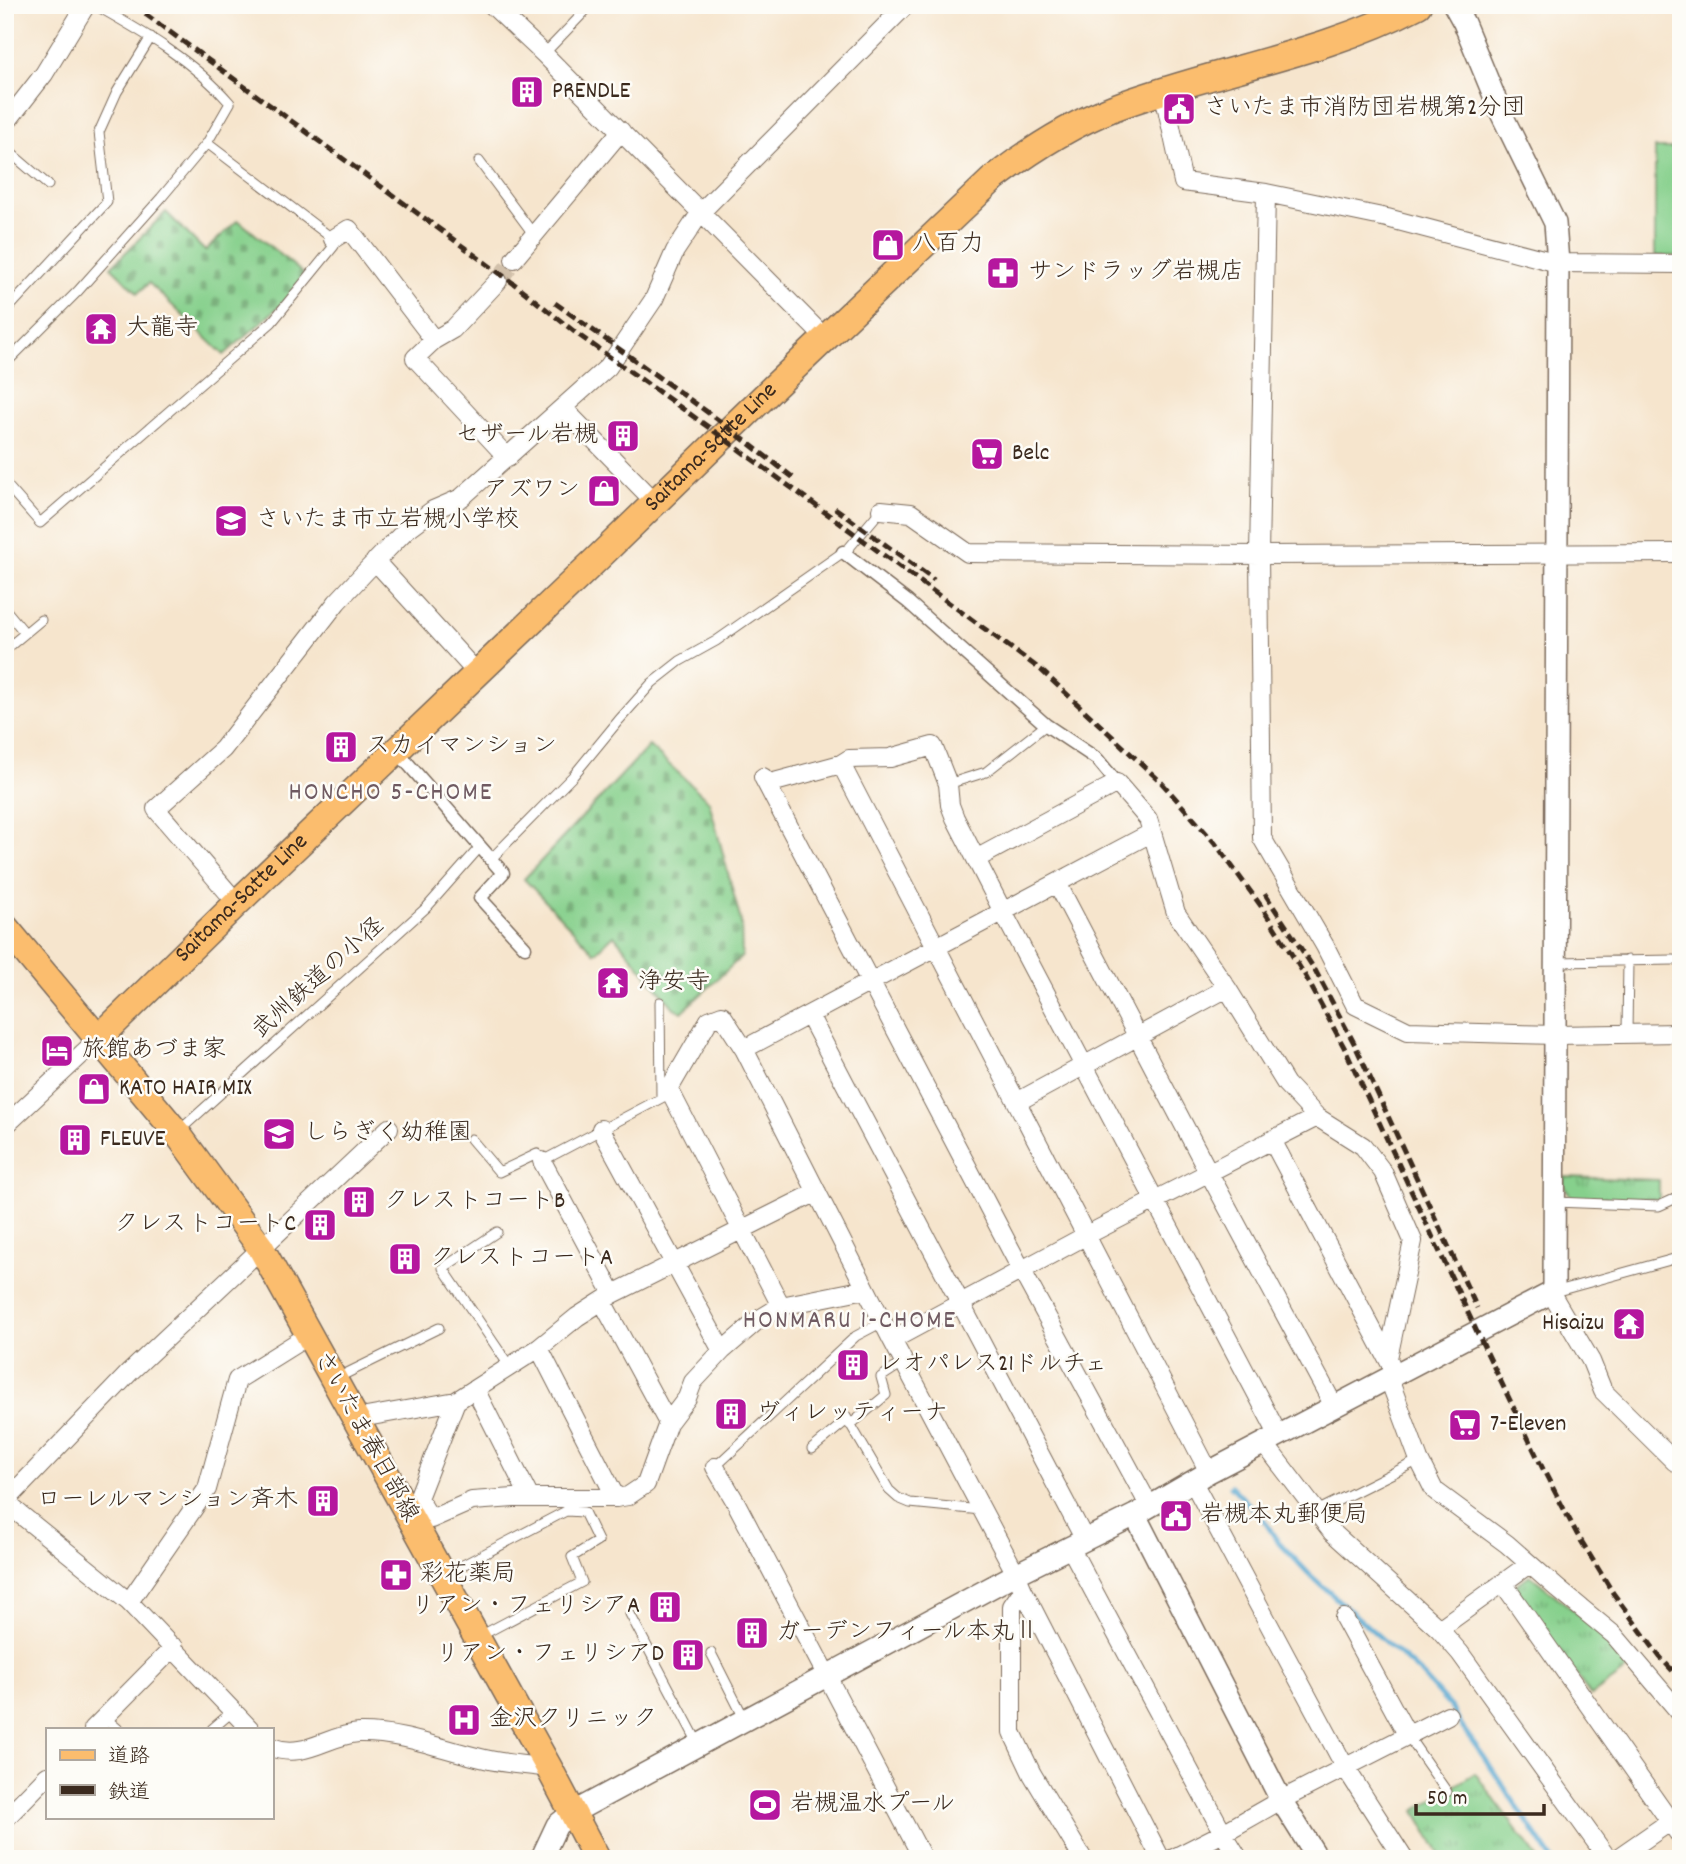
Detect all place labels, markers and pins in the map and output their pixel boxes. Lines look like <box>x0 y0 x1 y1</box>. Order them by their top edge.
building icon: PRENDLE <box>508 73 546 111</box>
place label: PRENDLE <box>552 75 631 109</box>
public building icon: さいたま市消防団岩槻第2分団 <box>1160 90 1198 128</box>
place label: さいたま市消防団岩槻第2分団 <box>1204 92 1526 126</box>
shop icon: 八百力 <box>869 226 907 264</box>
place label: 八百力 <box>912 228 984 262</box>
pharmacy icon: サンドラッグ岩槻店 <box>984 254 1022 292</box>
place label: サンドラッグ岩槻店 <box>1028 256 1244 290</box>
temple icon: 大龍寺 <box>82 310 120 348</box>
place label: 大龍寺 <box>126 312 198 346</box>
building icon: セザール岩槻 <box>604 417 642 455</box>
place label: セザール岩槻 <box>455 419 598 453</box>
supermarket icon: Belc <box>968 435 1006 473</box>
place label: Belc <box>1012 437 1049 471</box>
shop icon: アズワン <box>585 472 623 510</box>
place label: アズワン <box>484 474 580 508</box>
school or university icon: さいたま市立岩槻小学校 <box>212 502 250 540</box>
place label: さいたま市立岩槻小学校 <box>256 504 519 538</box>
building icon: スカイマンション <box>322 728 360 766</box>
place label: スカイマンション <box>366 730 557 764</box>
temple icon: 浄安寺 <box>594 964 632 1002</box>
place label: 浄安寺 <box>638 966 710 1000</box>
hotel icon: 旅館あづま家 <box>38 1032 76 1070</box>
place label: 旅館あづま家 <box>82 1034 226 1068</box>
shop icon: KATO HAIR MIX <box>75 1070 113 1108</box>
place label: KATO HAIR MIX <box>119 1072 252 1106</box>
school or university icon: しらぎく幼稚園 <box>260 1115 298 1153</box>
place label: しらぎく幼稚園 <box>304 1117 472 1151</box>
building icon: FLEUVE <box>56 1121 94 1159</box>
place label: FLEUVE <box>100 1123 166 1157</box>
building icon: クレストコートB <box>340 1183 378 1221</box>
place label: クレストコートB <box>384 1185 565 1219</box>
building icon: クレストコートC <box>301 1206 339 1244</box>
place label: クレストコートC <box>114 1208 296 1242</box>
building icon: クレストコートA <box>386 1240 424 1278</box>
place label: クレストコートA <box>430 1242 613 1276</box>
temple icon: Hisaizu <box>1610 1305 1648 1343</box>
place label: Hisaizu <box>1542 1307 1604 1341</box>
building icon: レオパレス21ドルチェ <box>834 1346 872 1384</box>
place label: レオパレス21ドルチェ <box>878 1348 1107 1382</box>
building icon: ヴィレッティーナ <box>712 1395 750 1433</box>
place label: ヴィレッティーナ <box>756 1397 948 1431</box>
supermarket icon: 7-Eleven <box>1446 1406 1484 1444</box>
place label: 7-Eleven <box>1490 1408 1566 1442</box>
building icon: ローレルマンション斉木 <box>304 1482 342 1520</box>
place label: ローレルマンション斉木 <box>37 1484 298 1518</box>
public building icon: 岩槻本丸郵便局 <box>1157 1497 1195 1535</box>
place label: 岩槻本丸郵便局 <box>1200 1499 1368 1533</box>
pharmacy icon: 彩花薬局 <box>377 1556 415 1594</box>
place label: 彩花薬局 <box>420 1558 516 1592</box>
building icon: リアン・フェリシアA <box>646 1588 684 1626</box>
place label: リアン・フェリシアA <box>411 1590 640 1624</box>
building icon: ガーデンフィール本丸Ⅱ <box>733 1614 771 1652</box>
place label: ガーデンフィール本丸Ⅱ <box>776 1616 1039 1650</box>
building icon: リアン・フェリシアD <box>669 1636 707 1674</box>
place label: リアン・フェリシアD <box>436 1638 664 1672</box>
hospital icon: 金沢クリニック <box>445 1701 483 1739</box>
place label: 金沢クリニック <box>489 1703 657 1737</box>
sports icon: 岩槻温水プール <box>746 1786 784 1824</box>
place label: 岩槻温水プール <box>790 1788 955 1822</box>

